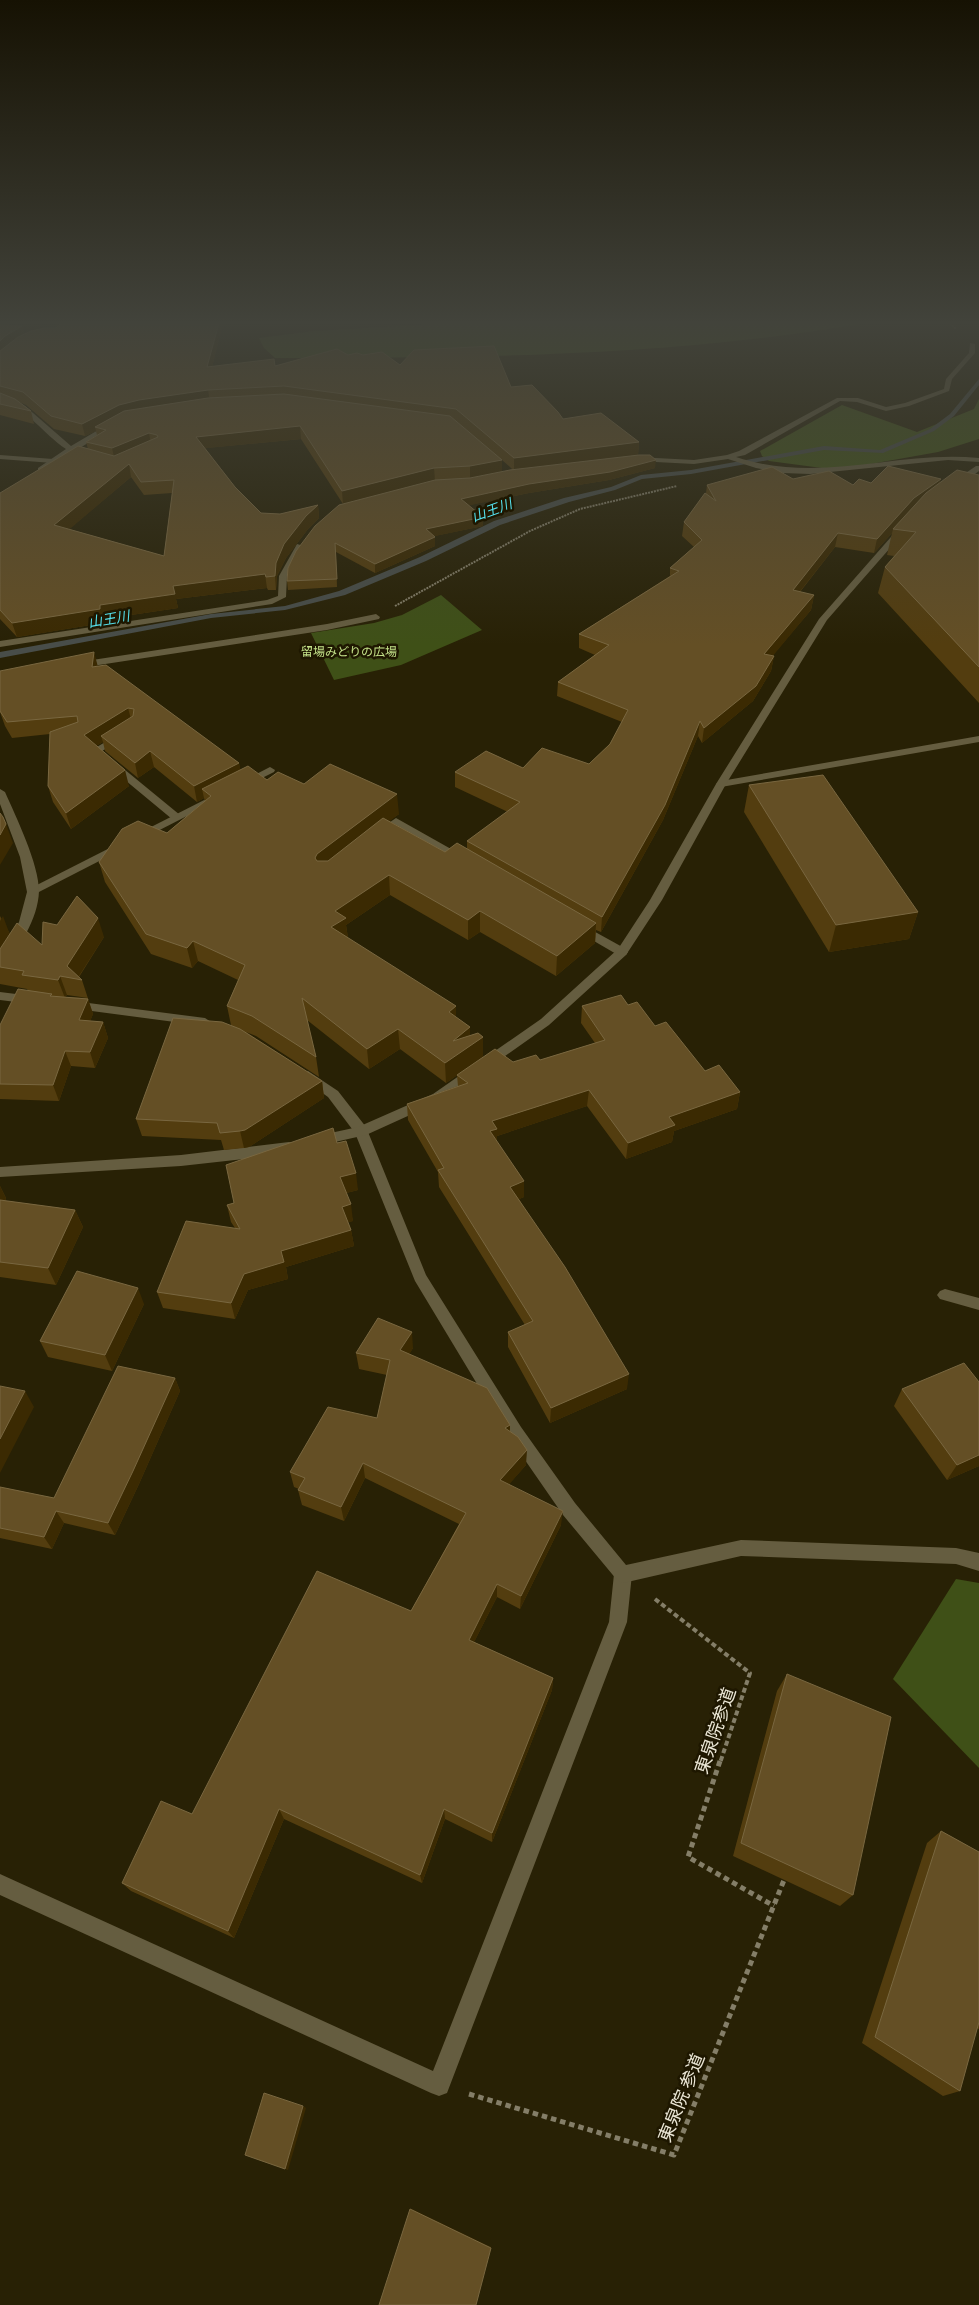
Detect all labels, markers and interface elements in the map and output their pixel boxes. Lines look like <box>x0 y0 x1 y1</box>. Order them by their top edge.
water label: 山王川 <box>469 494 517 528</box>
water label: 山王川 <box>87 606 133 633</box>
park label: 留場みどりの広場 <box>301 644 397 661</box>
street label: 東泉院参道 <box>690 1684 742 1778</box>
street label: 東泉院 参道 <box>653 2050 711 2146</box>

